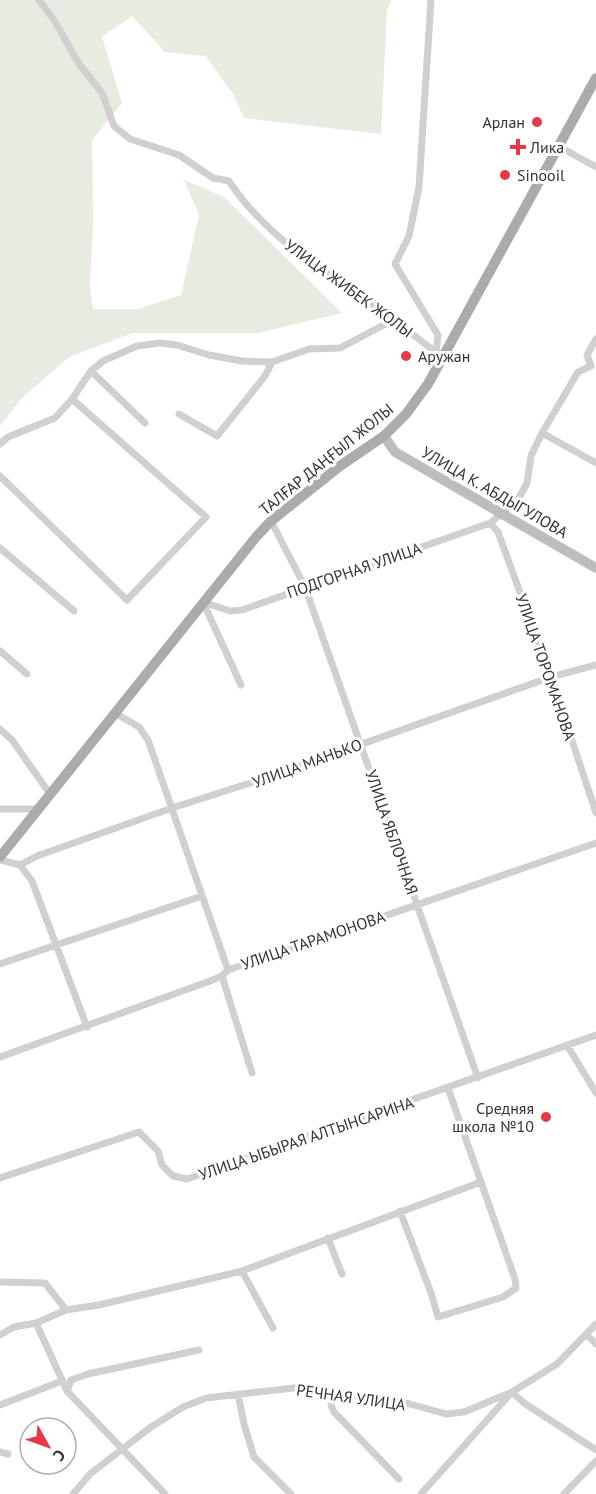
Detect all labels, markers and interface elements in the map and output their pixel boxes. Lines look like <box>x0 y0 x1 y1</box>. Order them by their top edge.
place label: Арлан <box>482 112 525 132</box>
marker: Арлан <box>530 115 544 129</box>
place label: Лика <box>529 137 564 157</box>
marker: Лика <box>511 140 525 154</box>
place label: Sinooil <box>517 165 565 185</box>
marker: Sinooil <box>498 168 512 182</box>
street label: УЛИЦА ЖИБЕК ЖОЛЫ <box>281 235 417 341</box>
place label: Аружан <box>418 346 470 366</box>
marker: Аружан <box>399 349 413 363</box>
street label: ТАЛҒАР ДАҢҒЫЛ ЖОЛЫ <box>255 399 397 519</box>
street label: УЛИЦА К. АБДЫГУЛОВА <box>418 442 572 542</box>
street label: ПОДГОРНАЯ УЛИЦА <box>284 537 424 602</box>
street label: УЛИЦА ТОРОМАНОВА <box>512 591 581 744</box>
street label: УЛИЦА МАНЬКО <box>249 734 365 792</box>
street label: УЛИЦА ЯБЛОЧНАЯ <box>361 767 423 897</box>
street label: УЛИЦА ТАРАМОНОВА <box>238 906 388 974</box>
street label: УЛИЦА ЫБЫРАЯ АЛТЫНСАРИНА <box>196 1092 417 1184</box>
place label: Средняя школа №10 <box>452 1098 534 1136</box>
marker: Средняя школа №10 <box>539 1110 553 1124</box>
street label: РЕЧНАЯ УЛИЦА <box>295 1379 407 1415</box>
north arrow <box>18 1416 78 1476</box>
text: С <box>49 1446 70 1466</box>

